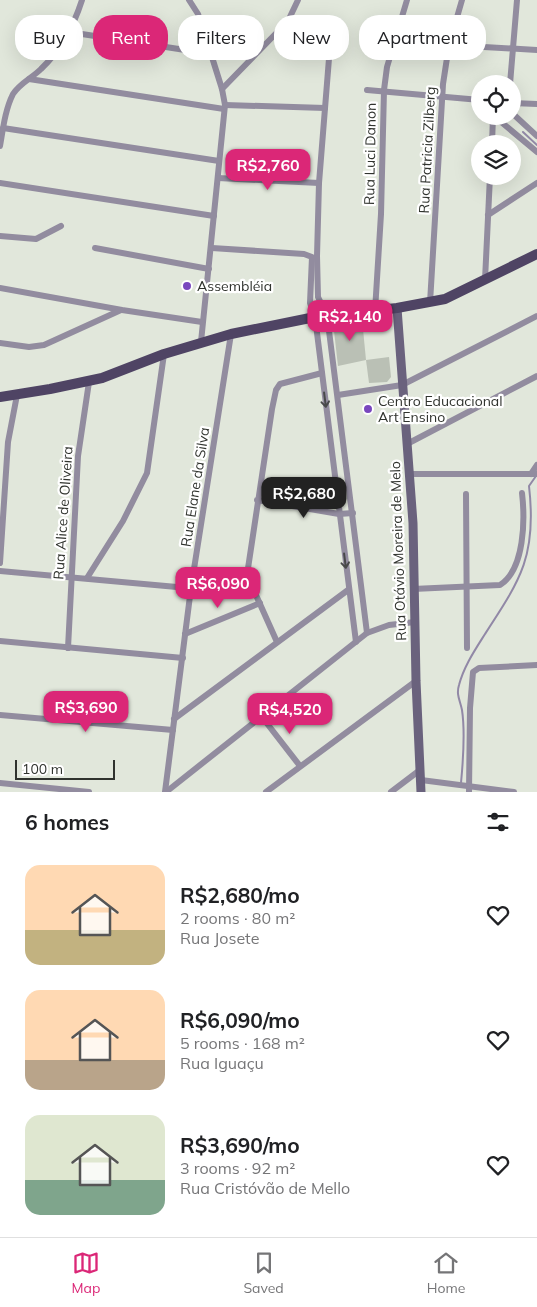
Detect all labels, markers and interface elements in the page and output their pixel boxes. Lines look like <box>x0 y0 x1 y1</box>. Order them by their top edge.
chip: Buy <box>15 15 83 60</box>
chip: Rent <box>93 15 168 60</box>
chip: Filters <box>178 15 264 60</box>
chip: New <box>274 15 349 60</box>
chip: Apartment <box>359 15 486 60</box>
map controls <box>471 75 521 185</box>
button: locate <box>471 75 521 125</box>
street label: Rua Patricia Zilberg <box>415 86 439 214</box>
street label: Rua Luci Danon <box>360 103 380 205</box>
button: layers <box>471 135 521 185</box>
pin: R$2,760 <box>222 148 314 191</box>
text: R$2,760 <box>236 155 300 175</box>
place label: Assembléia <box>197 277 272 295</box>
marker: Assembléia <box>181 280 193 292</box>
pin: R$2,140 <box>304 300 396 342</box>
text: R$2,140 <box>318 306 382 326</box>
one-way arrow <box>321 392 331 408</box>
place label: Centro Educacional Art Ensino <box>378 392 503 426</box>
marker: Centro Educacional Art Ensino <box>362 403 374 415</box>
street label: Rua Elane da Silva <box>177 426 213 548</box>
street label: Rua Alice de Oliveira <box>49 446 77 580</box>
street label: Rua Otávio Moreira de Melo <box>386 461 410 641</box>
pin: R$2,680 <box>258 476 350 519</box>
text: R$2,680 <box>272 483 336 503</box>
one-way arrow <box>340 553 350 569</box>
pin: R$6,090 <box>172 566 264 609</box>
text: R$6,090 <box>186 573 250 593</box>
pin: R$3,690 <box>40 690 132 733</box>
pin: R$4,520 <box>244 692 336 735</box>
text: R$3,690 <box>54 697 118 717</box>
text: R$4,520 <box>258 699 322 719</box>
scale bar <box>15 757 115 780</box>
text: 100 m <box>22 760 63 778</box>
icon: filters <box>484 808 512 836</box>
text: 6 homes <box>25 809 109 835</box>
text: R$2,680/mo <box>180 882 300 908</box>
icon: home <box>65 885 125 945</box>
icon: heart <box>484 901 512 929</box>
text: 2 rooms · 80 m² <box>180 908 295 928</box>
text: Rua Josete <box>180 928 259 948</box>
text: R$6,090/mo <box>180 1007 300 1033</box>
icon: home <box>65 1010 125 1070</box>
icon: heart <box>484 1026 512 1054</box>
text: 5 rooms · 168 m² <box>180 1033 305 1053</box>
text: Rua Iguaçu <box>180 1053 264 1073</box>
text: R$3,690/mo <box>180 1132 300 1158</box>
icon: home <box>65 1135 125 1195</box>
icon: heart <box>484 1151 512 1179</box>
text: 3 rooms · 92 m² <box>180 1158 295 1178</box>
text: Rua Cristóvão de Mello <box>180 1178 350 1198</box>
tab: Map <box>72 1249 100 1297</box>
tab: Saved <box>243 1249 284 1297</box>
tab: Home <box>427 1249 465 1297</box>

